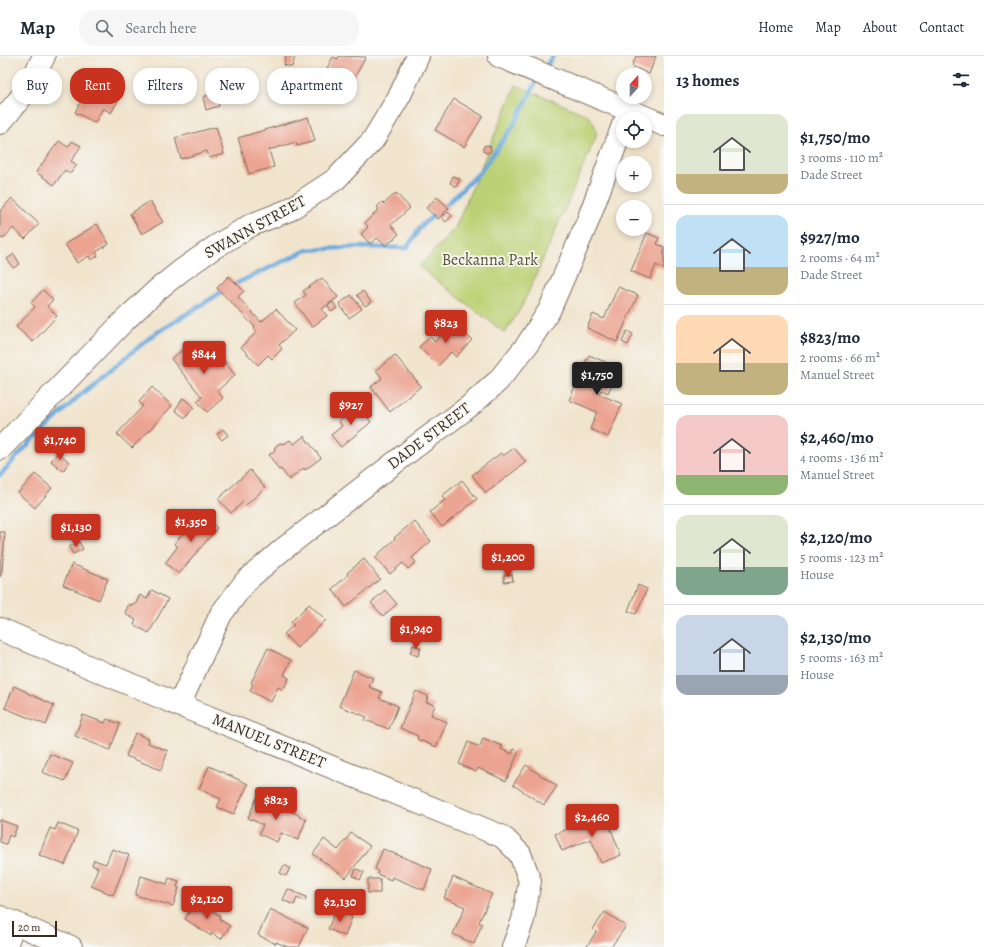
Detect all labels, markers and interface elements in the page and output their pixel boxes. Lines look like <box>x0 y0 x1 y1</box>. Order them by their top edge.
search box <box>79 10 359 46</box>
text: Map <box>20 15 55 41</box>
icon: search <box>93 17 115 39</box>
text: Search here <box>125 18 197 38</box>
text: Home <box>758 18 793 37</box>
text: Map <box>815 18 841 37</box>
text: About <box>863 18 897 37</box>
text: Contact <box>919 18 964 37</box>
chip: Buy <box>12 68 62 104</box>
chip: Rent <box>70 68 125 104</box>
chip: Filters <box>133 68 197 104</box>
chip: New <box>205 68 259 104</box>
chip: Apartment <box>267 68 357 104</box>
north arrow <box>616 68 652 104</box>
map controls <box>616 68 652 236</box>
text: 13 homes <box>676 69 739 92</box>
icon: filters <box>950 69 972 91</box>
button: locate <box>616 112 652 148</box>
text: $1,750/mo <box>800 126 870 149</box>
icon: home <box>708 130 756 178</box>
text: 3 rooms · 110 m² <box>800 149 883 166</box>
button: + <box>616 156 652 192</box>
text: Dade Street <box>800 166 863 183</box>
street label: SWANN STREET <box>200 190 310 264</box>
button: − <box>616 200 652 236</box>
text: $927/mo <box>800 226 860 249</box>
icon: home <box>708 231 756 279</box>
park label: Beckanna Park <box>442 249 538 271</box>
text: 2 rooms · 64 m² <box>800 249 880 266</box>
text: Dade Street <box>800 266 863 283</box>
pin: $823 <box>422 310 470 344</box>
text: $823 <box>434 314 458 331</box>
text: $823/mo <box>800 326 860 349</box>
icon: home <box>708 331 756 379</box>
pin: $844 <box>180 341 228 375</box>
text: $844 <box>192 345 216 362</box>
text: 2 rooms · 66 m² <box>800 349 880 366</box>
pin: $1,750 <box>564 362 630 396</box>
text: $1,750 <box>581 366 613 383</box>
text: Manuel Street <box>800 366 875 383</box>
pin: $927 <box>327 392 375 426</box>
text: $927 <box>339 396 363 413</box>
street label: DADE STREET <box>383 397 475 475</box>
text: $2,460/mo <box>800 426 874 449</box>
pin: $1,740 <box>27 427 93 461</box>
text: $1,740 <box>44 431 76 448</box>
icon: home <box>708 431 756 479</box>
text: 4 rooms · 136 m² <box>800 449 884 466</box>
text: Manuel Street <box>800 466 875 483</box>
pin: $1,350 <box>158 509 224 543</box>
text: $1,350 <box>175 513 207 530</box>
pin: $1,130 <box>43 514 109 548</box>
text: $1,130 <box>61 518 92 535</box>
text: $2,120/mo <box>800 526 872 549</box>
icon: home <box>708 531 756 579</box>
pin: $1,200 <box>475 544 541 578</box>
text: $1,200 <box>491 548 525 565</box>
text: 5 rooms · 123 m² <box>800 549 883 566</box>
text: House <box>800 566 834 583</box>
pin: $1,940 <box>383 616 449 650</box>
text: $1,940 <box>400 620 432 637</box>
text: $2,130/mo <box>800 626 871 649</box>
icon: home <box>708 631 756 679</box>
text: 5 rooms · 163 m² <box>800 649 883 666</box>
text: House <box>800 666 834 683</box>
street label: MANUEL STREET <box>209 708 329 774</box>
pin: $823 <box>252 787 300 821</box>
text: $823 <box>264 791 288 808</box>
pin: $2,460 <box>559 804 625 838</box>
text: $2,460 <box>575 808 609 825</box>
pin: $2,120 <box>174 886 240 920</box>
pin: $2,130 <box>307 889 373 923</box>
text: $2,120 <box>190 890 224 907</box>
text: $2,130 <box>324 893 356 910</box>
scale bar <box>12 919 57 938</box>
text: 20 m <box>18 920 40 935</box>

